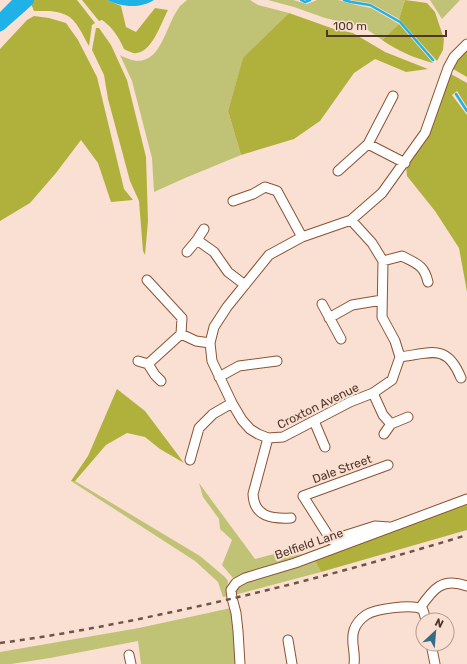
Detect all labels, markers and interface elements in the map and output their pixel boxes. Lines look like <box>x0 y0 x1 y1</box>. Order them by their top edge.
scale bar <box>327 12 446 38</box>
text: 100 m <box>333 19 367 33</box>
street label: Croxton Avenue <box>275 380 361 432</box>
street label: Dale Street <box>310 452 374 486</box>
street label: Belfield Lane <box>273 526 345 562</box>
north arrow <box>415 612 455 652</box>
text: N <box>433 616 446 631</box>

